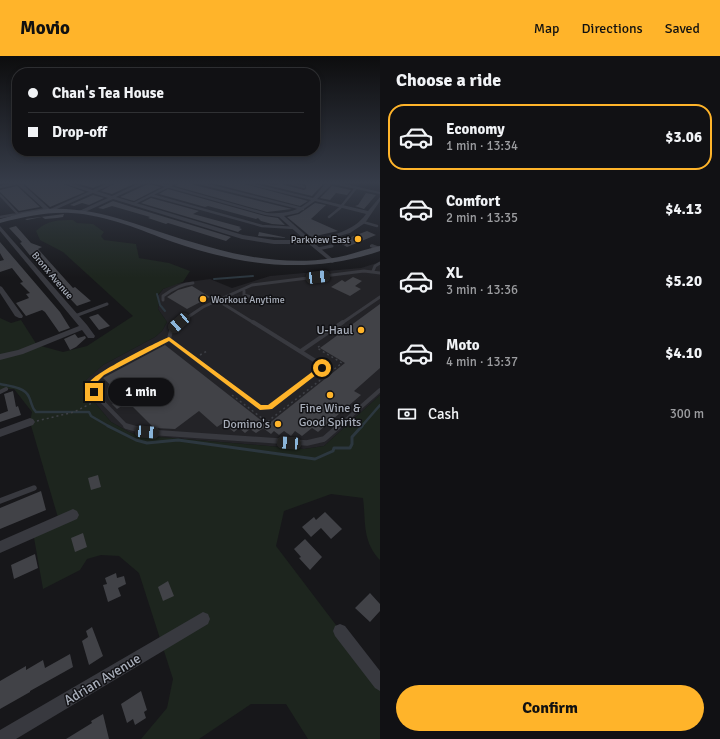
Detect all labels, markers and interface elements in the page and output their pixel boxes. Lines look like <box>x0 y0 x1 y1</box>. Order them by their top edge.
text: Movio <box>20 16 70 40</box>
text: Map <box>534 20 560 37</box>
text: Directions <box>582 20 643 37</box>
text: Saved <box>665 20 700 37</box>
text: Choose a ride <box>396 69 501 91</box>
text: Chan's Tea House <box>52 84 164 102</box>
icon: car <box>398 119 434 155</box>
text: Economy <box>446 120 505 138</box>
text: Drop-off <box>52 123 107 141</box>
text: $3.06 <box>665 128 702 146</box>
text: 1 min · 13:34 <box>446 138 518 154</box>
icon: car <box>398 191 434 227</box>
text: Comfort <box>446 192 500 210</box>
text: $4.13 <box>665 200 702 218</box>
text: 2 min · 13:35 <box>446 210 518 226</box>
place label: Parkview East <box>291 234 350 246</box>
marker: Parkview East <box>353 234 363 244</box>
street label: Bronx Avenue <box>29 250 76 302</box>
icon: car <box>398 263 434 299</box>
text: XL <box>446 264 463 282</box>
car <box>305 270 331 284</box>
text: $5.20 <box>665 272 702 290</box>
text: 3 min · 13:36 <box>446 282 518 298</box>
marker: Workout Anytime <box>198 294 208 304</box>
place label: Workout Anytime <box>211 294 285 306</box>
car <box>166 311 192 335</box>
place label: U-Haul <box>317 323 353 338</box>
marker: U-Haul <box>356 325 366 335</box>
icon: car <box>398 335 434 371</box>
text: Moto <box>446 336 480 354</box>
text: $4.10 <box>665 344 702 362</box>
text: 4 min · 13:37 <box>446 354 518 370</box>
route start <box>313 359 331 377</box>
callout: 1 min <box>108 378 174 406</box>
route end <box>85 383 103 401</box>
text: 1 min <box>125 384 157 400</box>
marker: Fine Wine & Good Spirits <box>325 390 335 400</box>
place label: Fine Wine & Good Spirits <box>299 401 361 430</box>
icon: cash <box>396 403 418 425</box>
text: Cash <box>428 405 459 423</box>
text: 300 m <box>670 406 704 422</box>
place label: Domino's <box>223 417 270 432</box>
marker: Domino's <box>273 419 283 429</box>
car <box>135 425 159 439</box>
car <box>277 436 301 450</box>
street label: Adrian Avenue <box>61 650 144 709</box>
button: Confirm <box>396 685 704 731</box>

